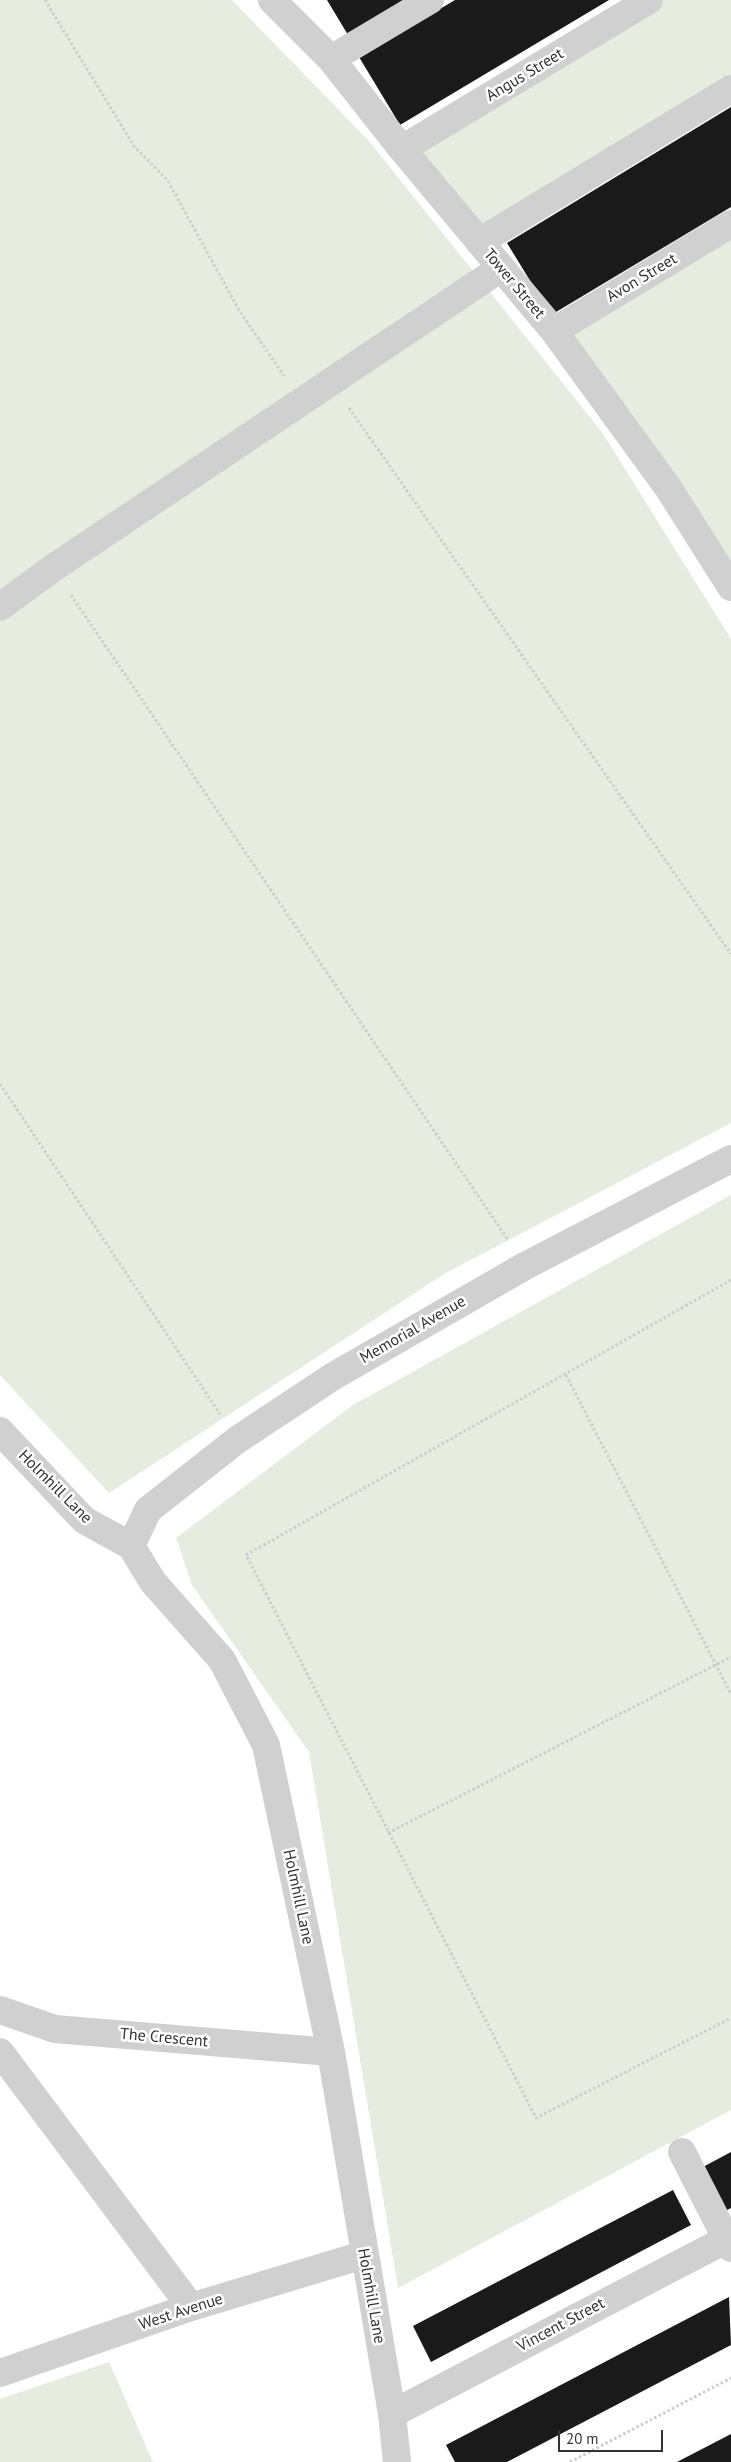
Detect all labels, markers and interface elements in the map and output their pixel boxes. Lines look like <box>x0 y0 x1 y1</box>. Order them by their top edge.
street label: Angus Street <box>483 44 567 106</box>
street label: Tower Street <box>479 245 549 323</box>
street label: Avon Street <box>603 249 681 307</box>
street label: Memorial Avenue <box>357 1292 469 1368</box>
street label: Holmhill Lane <box>14 1446 96 1528</box>
street label: Holmhill Lane <box>279 1848 317 1946</box>
street label: The Crescent <box>119 2025 209 2051</box>
street label: Holmhill Lane <box>353 2247 389 2345</box>
street label: West Avenue <box>137 2289 225 2335</box>
street label: Vincent Street <box>514 2294 608 2356</box>
scale bar <box>561 2420 666 2452</box>
text: 20 m <box>566 2429 599 2448</box>

